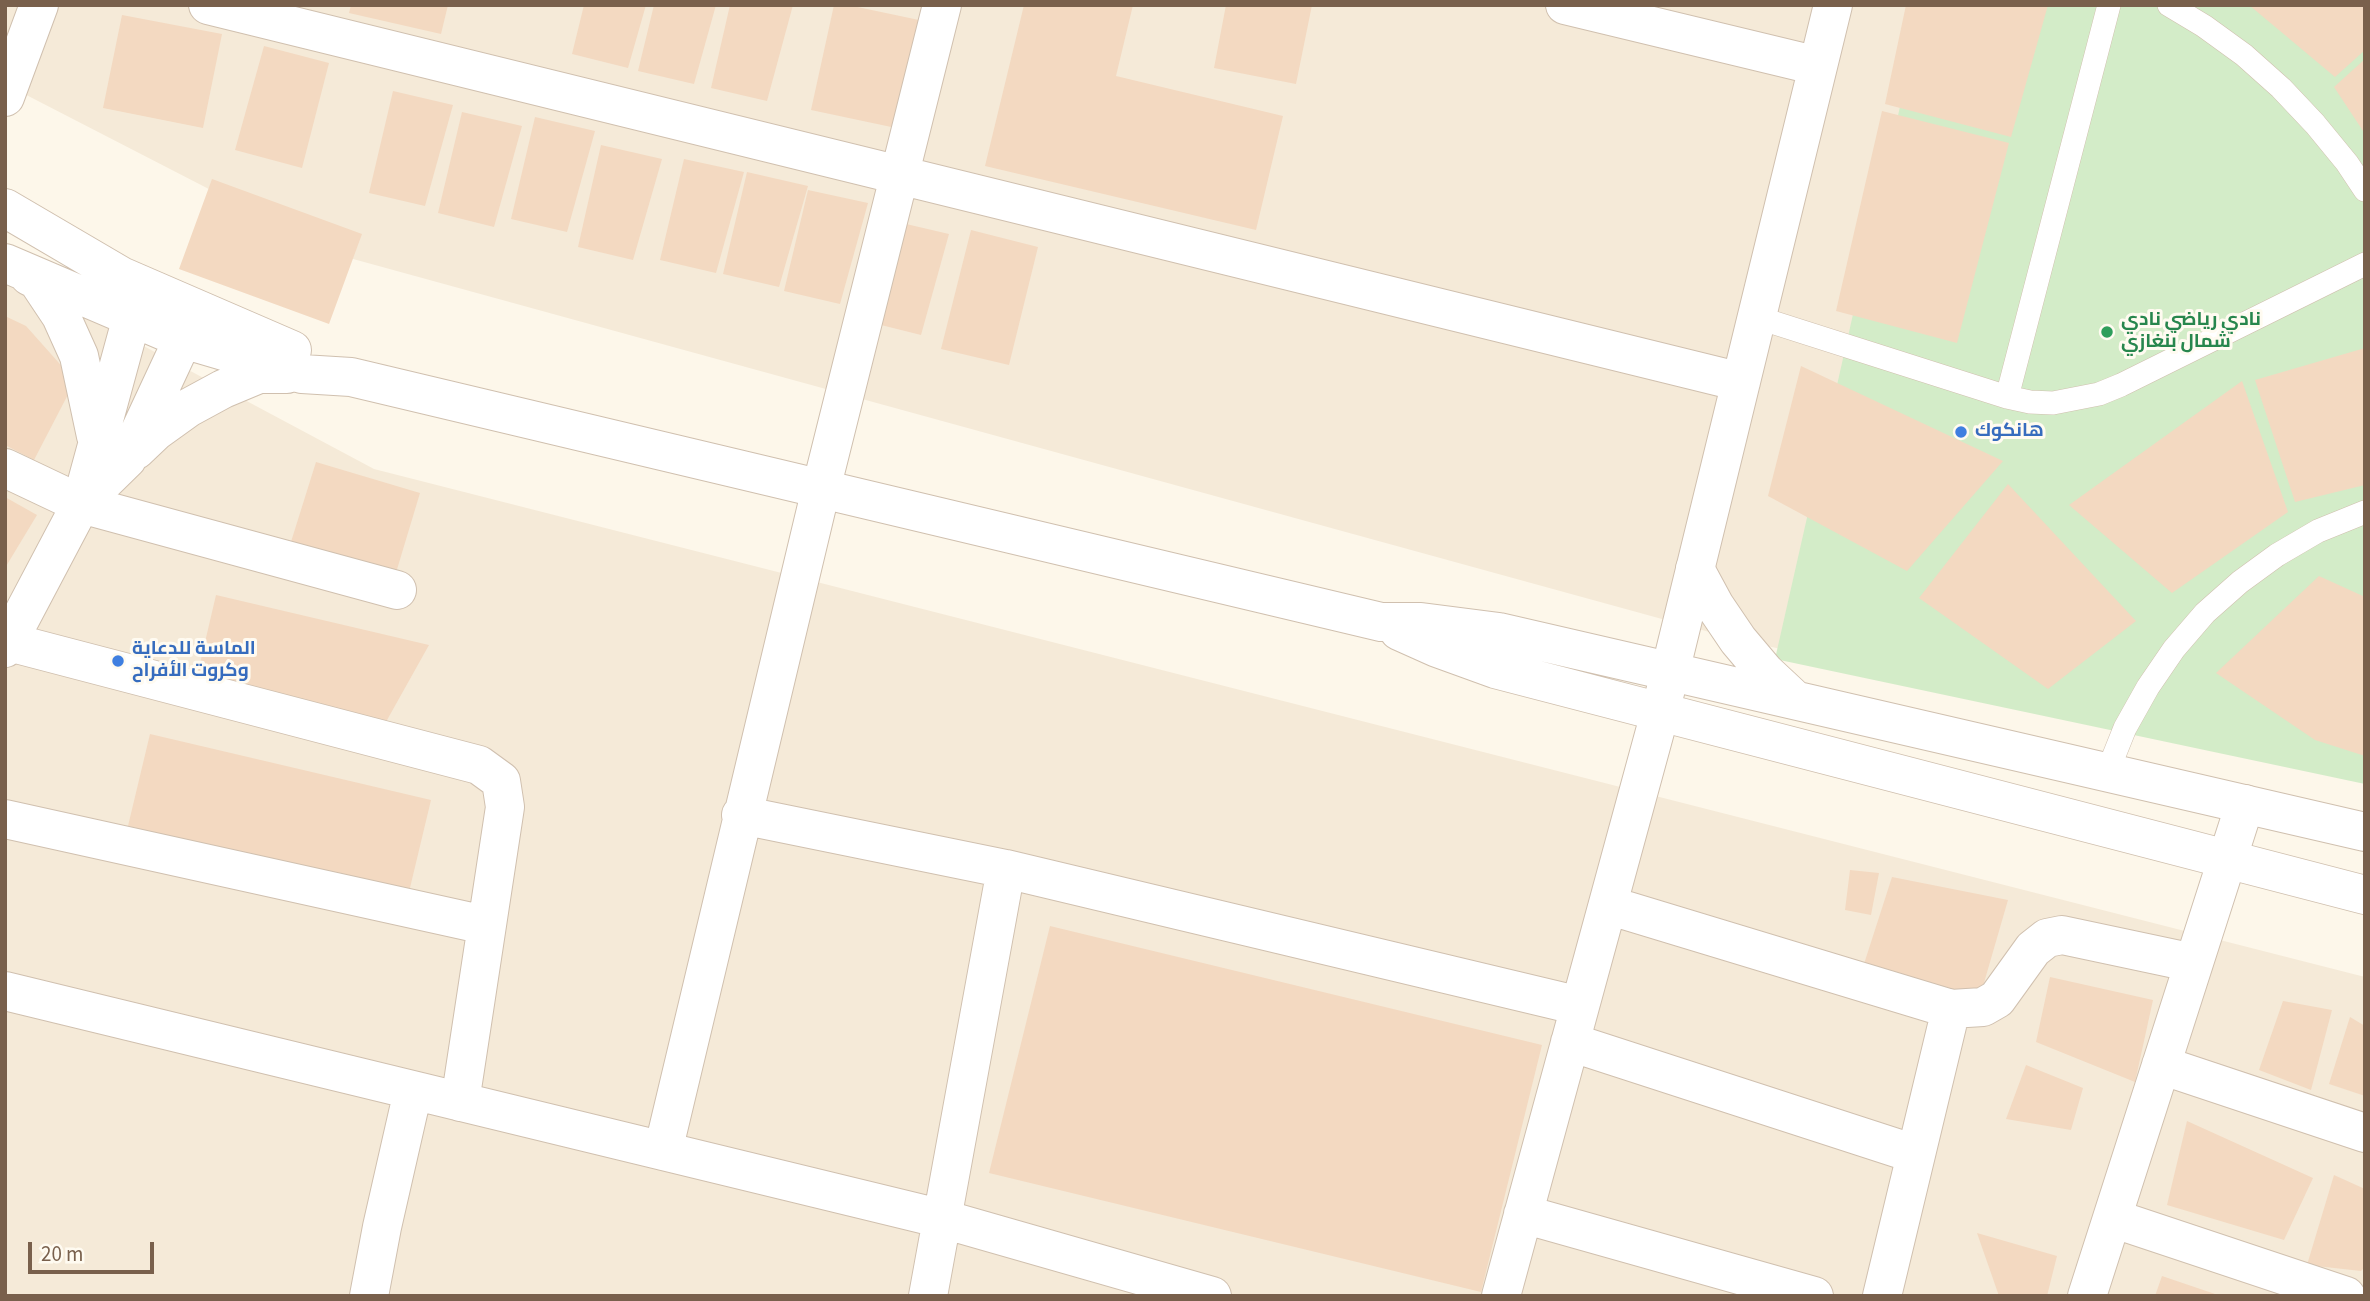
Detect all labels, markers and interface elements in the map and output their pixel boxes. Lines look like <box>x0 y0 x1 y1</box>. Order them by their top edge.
place label: نادي رياضي نادي شمال بنغازي <box>2121 310 2261 354</box>
marker: نادي رياضي نادي شمال بنغازي <box>2099 324 2115 340</box>
place label: هانكوك <box>1975 421 2044 443</box>
marker: هانكوك <box>1953 424 1969 440</box>
place label: الماسة للدعاية وكروت الأفراح <box>132 639 256 683</box>
marker: الماسة للدعاية وكروت الأفراح <box>110 653 126 669</box>
scale bar <box>32 1228 158 1272</box>
text: 20 m <box>41 1239 83 1269</box>

